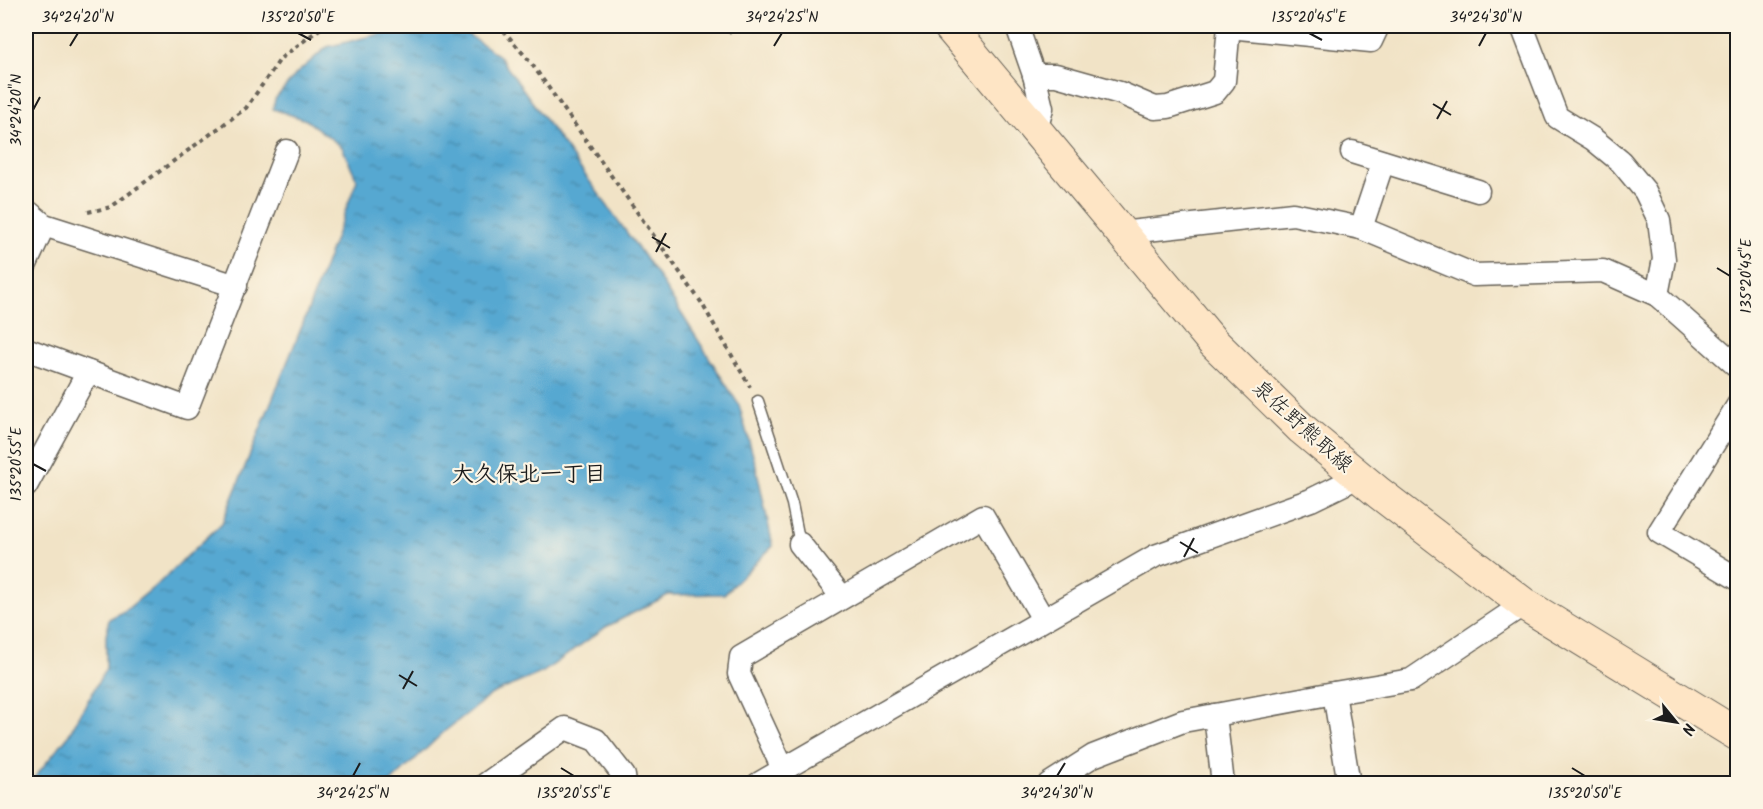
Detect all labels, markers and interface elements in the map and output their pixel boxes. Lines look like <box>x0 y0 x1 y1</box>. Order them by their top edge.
text: 34°24'20"N <box>42 6 114 30</box>
text: 135°20'50"E <box>261 6 336 30</box>
text: 34°24'25"N <box>746 6 818 30</box>
text: 135°20'45"E <box>1272 6 1348 30</box>
text: 34°24'30"N <box>1450 6 1522 30</box>
text: 34°24'20"N <box>5 74 29 146</box>
text: 135°20'45"E <box>1735 237 1759 313</box>
street label: 泉佐野熊取線 <box>1244 373 1360 482</box>
text: 135°20'55"E <box>5 425 29 501</box>
district label: 大久保北一丁目 <box>452 458 606 493</box>
north arrow <box>1646 692 1706 752</box>
text: N <box>1674 718 1701 739</box>
text: 34°24'25"N <box>317 782 389 806</box>
text: 135°20'55"E <box>537 782 613 806</box>
text: 34°24'30"N <box>1021 782 1093 806</box>
text: 135°20'50"E <box>1548 782 1623 806</box>

